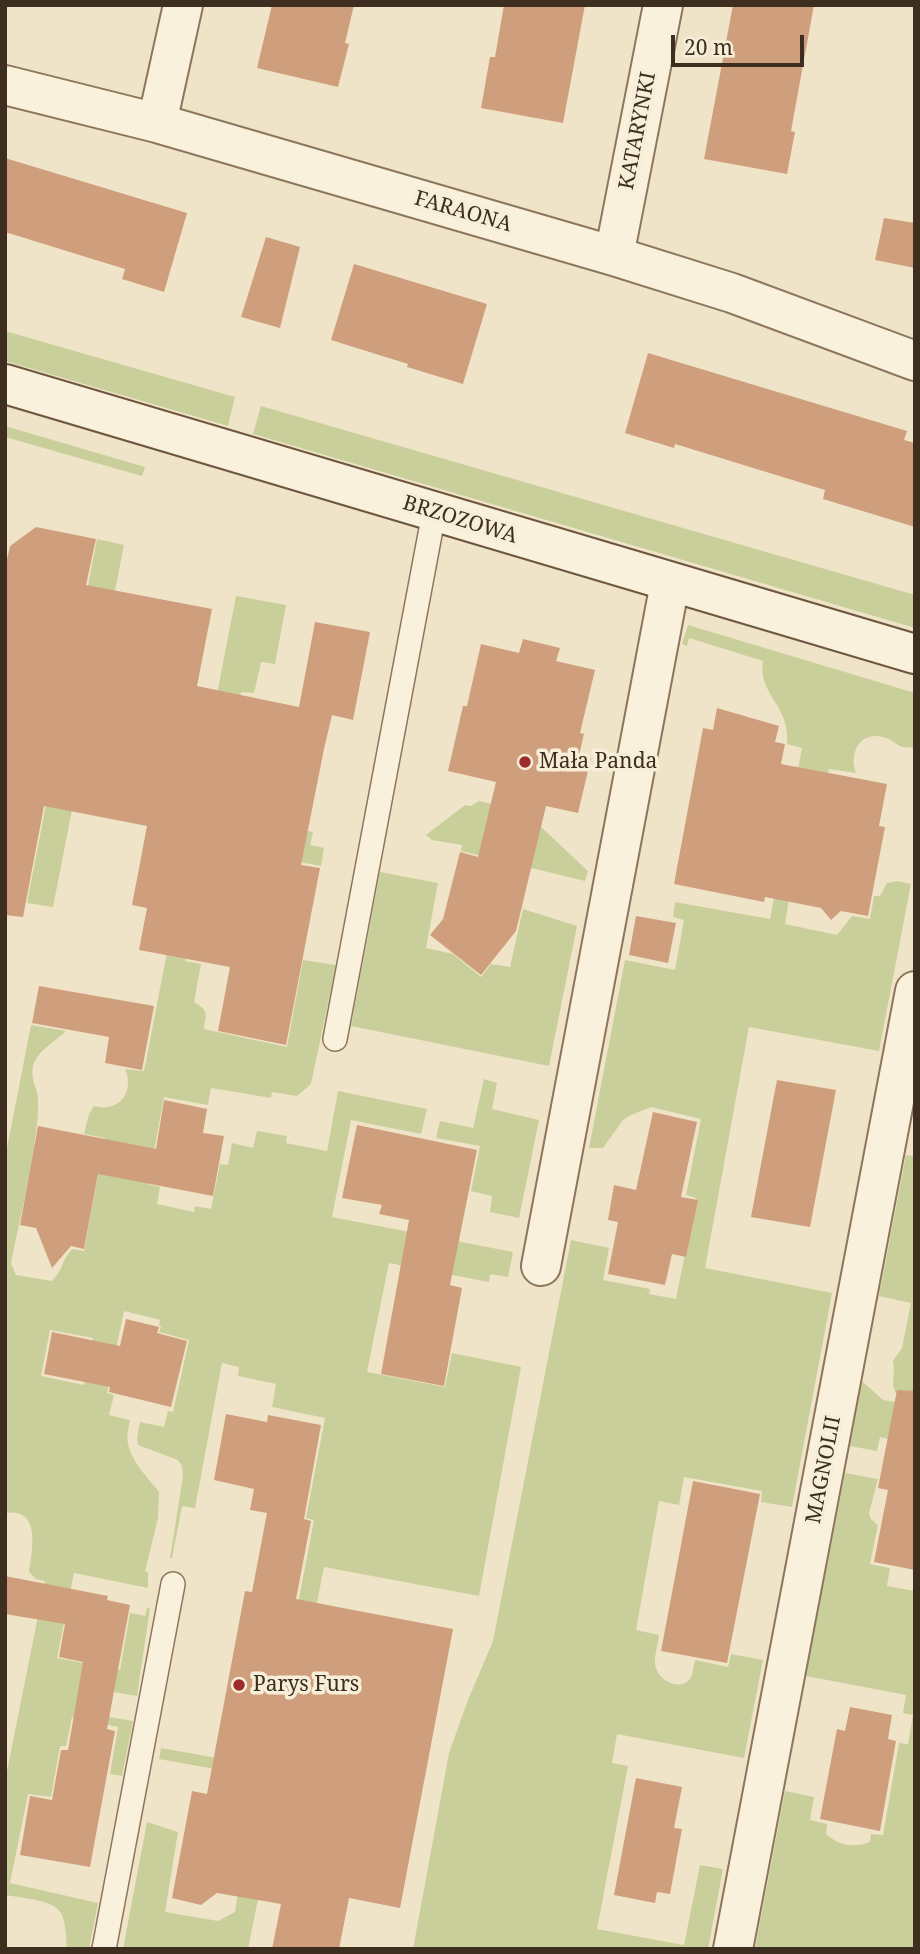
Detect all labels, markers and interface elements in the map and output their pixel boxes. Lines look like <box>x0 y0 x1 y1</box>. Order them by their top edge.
scale bar <box>675 21 808 65</box>
text: 20 m <box>684 33 733 61</box>
street label: KATARYNKI <box>614 70 662 192</box>
street label: FARAONA <box>411 186 515 238</box>
street label: BRZOZOWA <box>400 491 520 549</box>
place label: Mała Panda <box>539 749 657 775</box>
marker: Mała Panda <box>517 754 533 770</box>
street label: MAGNOLII <box>801 1414 847 1526</box>
place label: Parys Furs <box>253 1672 359 1698</box>
marker: Parys Furs <box>231 1677 247 1693</box>

